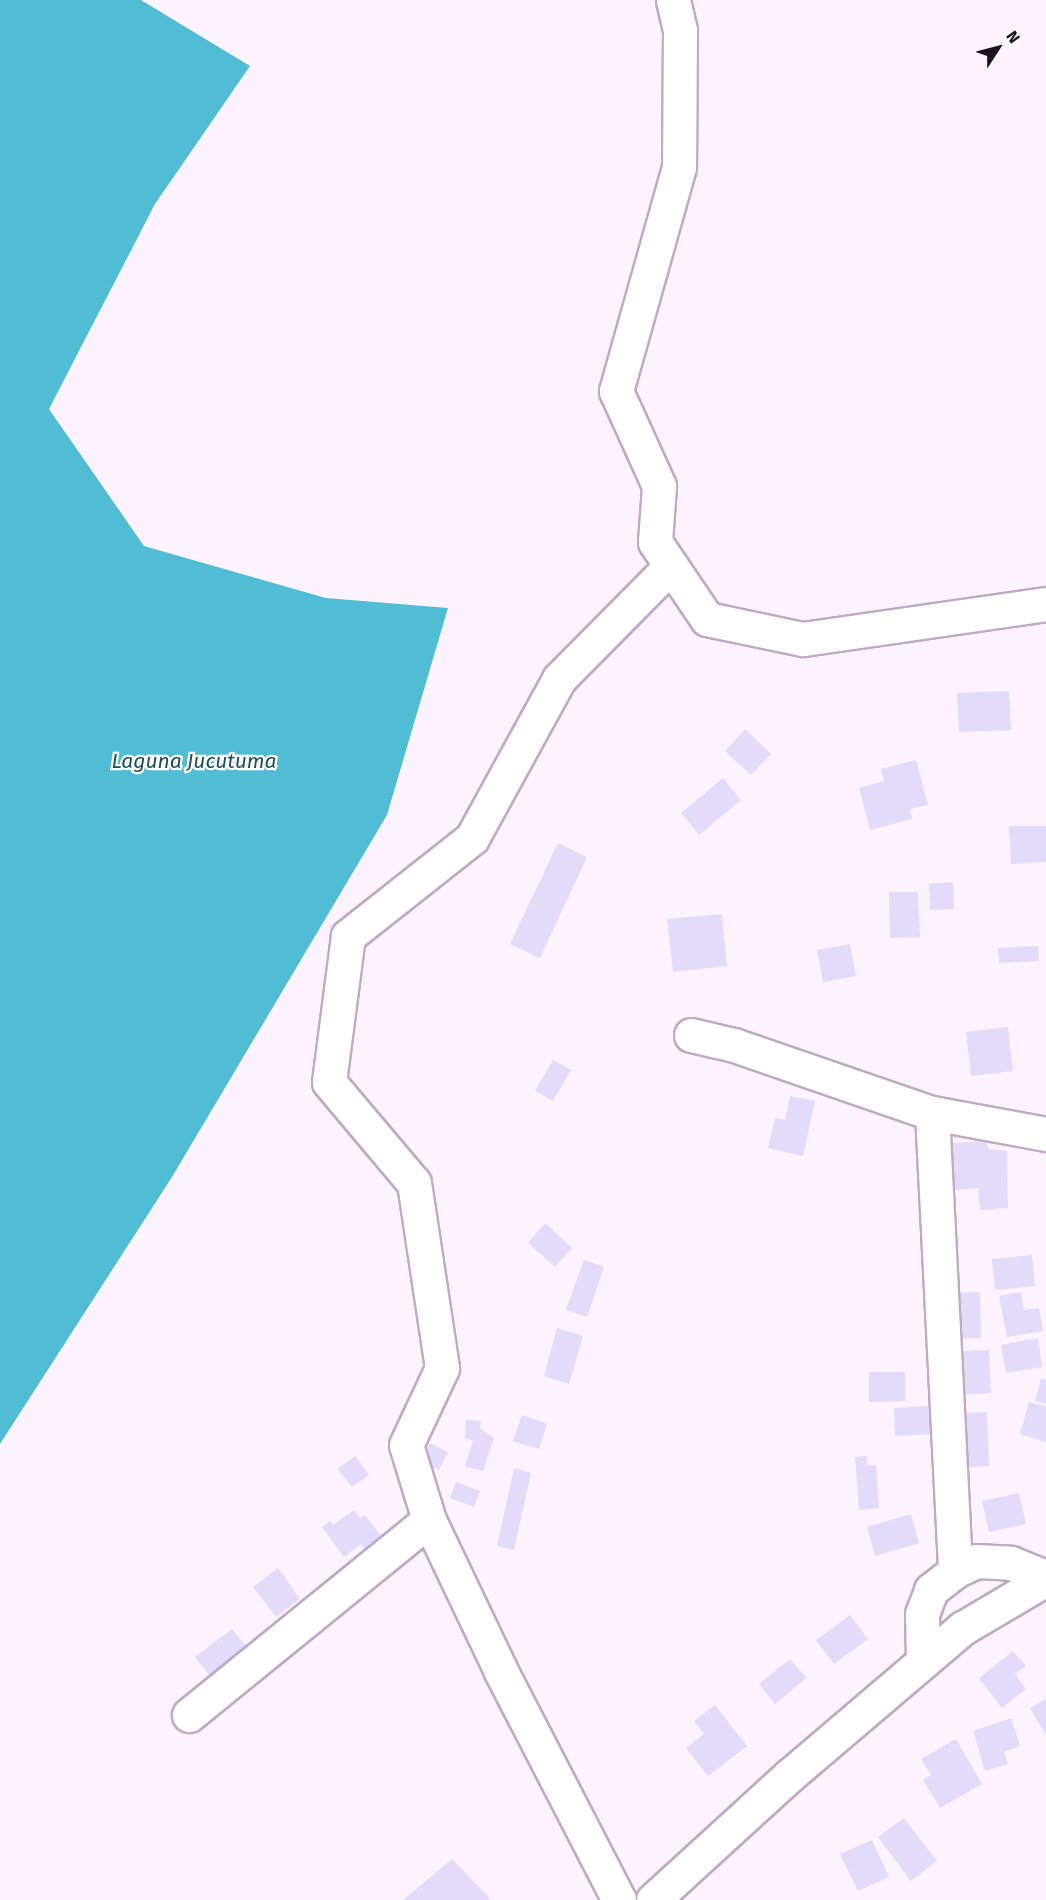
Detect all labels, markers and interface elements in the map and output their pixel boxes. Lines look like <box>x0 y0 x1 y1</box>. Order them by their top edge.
north arrow <box>968 18 1028 78</box>
text: N <box>1002 27 1024 47</box>
water label: Laguna Jucutuma <box>111 748 277 774</box>

